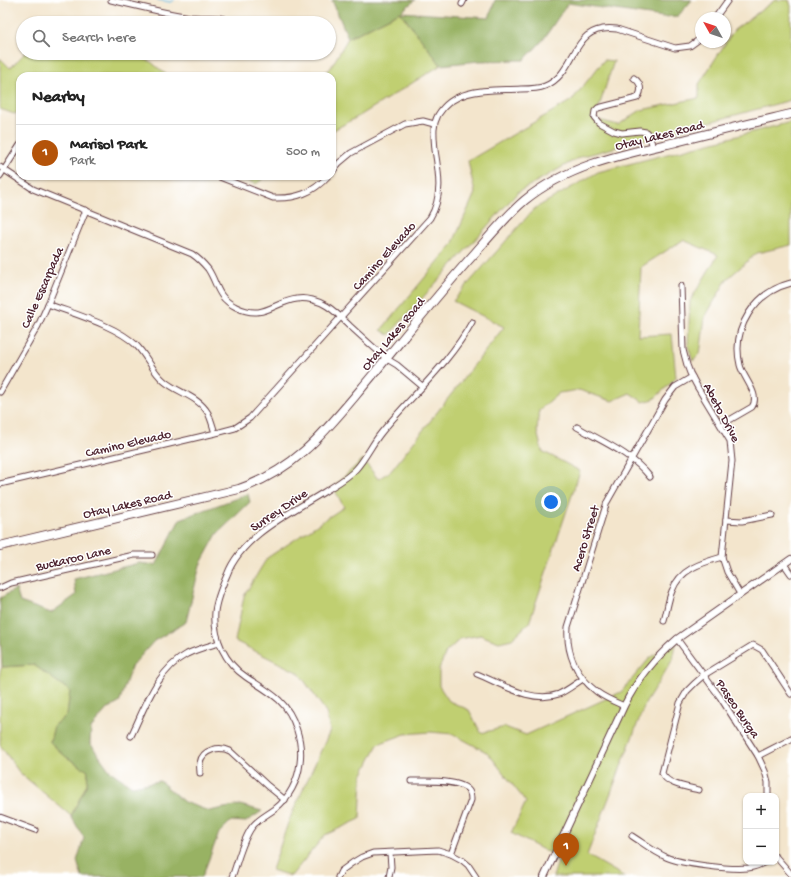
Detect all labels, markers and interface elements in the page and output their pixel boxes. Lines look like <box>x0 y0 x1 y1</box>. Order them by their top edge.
north arrow <box>695 12 731 48</box>
search box <box>16 16 336 60</box>
icon: search <box>30 27 52 49</box>
text: Search here <box>62 29 136 47</box>
text: Nearby <box>32 88 85 108</box>
street label: Otay Lakes Road <box>614 118 707 155</box>
text: Marisol Park <box>70 136 146 154</box>
text: 1 <box>42 145 48 160</box>
text: 500 m <box>286 145 320 160</box>
text: Park <box>70 154 95 169</box>
street label: Camino Elevado <box>350 219 420 294</box>
street label: Calle Escarpada <box>19 244 68 331</box>
street label: Otay Lakes Road <box>359 294 430 374</box>
street label: Abeto Drive <box>699 381 743 446</box>
street label: Camino Elevado <box>84 427 173 462</box>
street label: Surrey Drive <box>248 486 311 536</box>
street label: Otay Lakes Road <box>82 488 175 523</box>
your location <box>541 492 561 512</box>
street label: Acero Street <box>569 502 604 573</box>
street label: Buckaroo Lane <box>34 543 113 576</box>
street label: Paseo Burga <box>711 676 762 742</box>
map controls <box>743 793 779 865</box>
button: + <box>743 793 779 829</box>
button: − <box>743 829 779 865</box>
pin: 1 <box>553 833 579 866</box>

